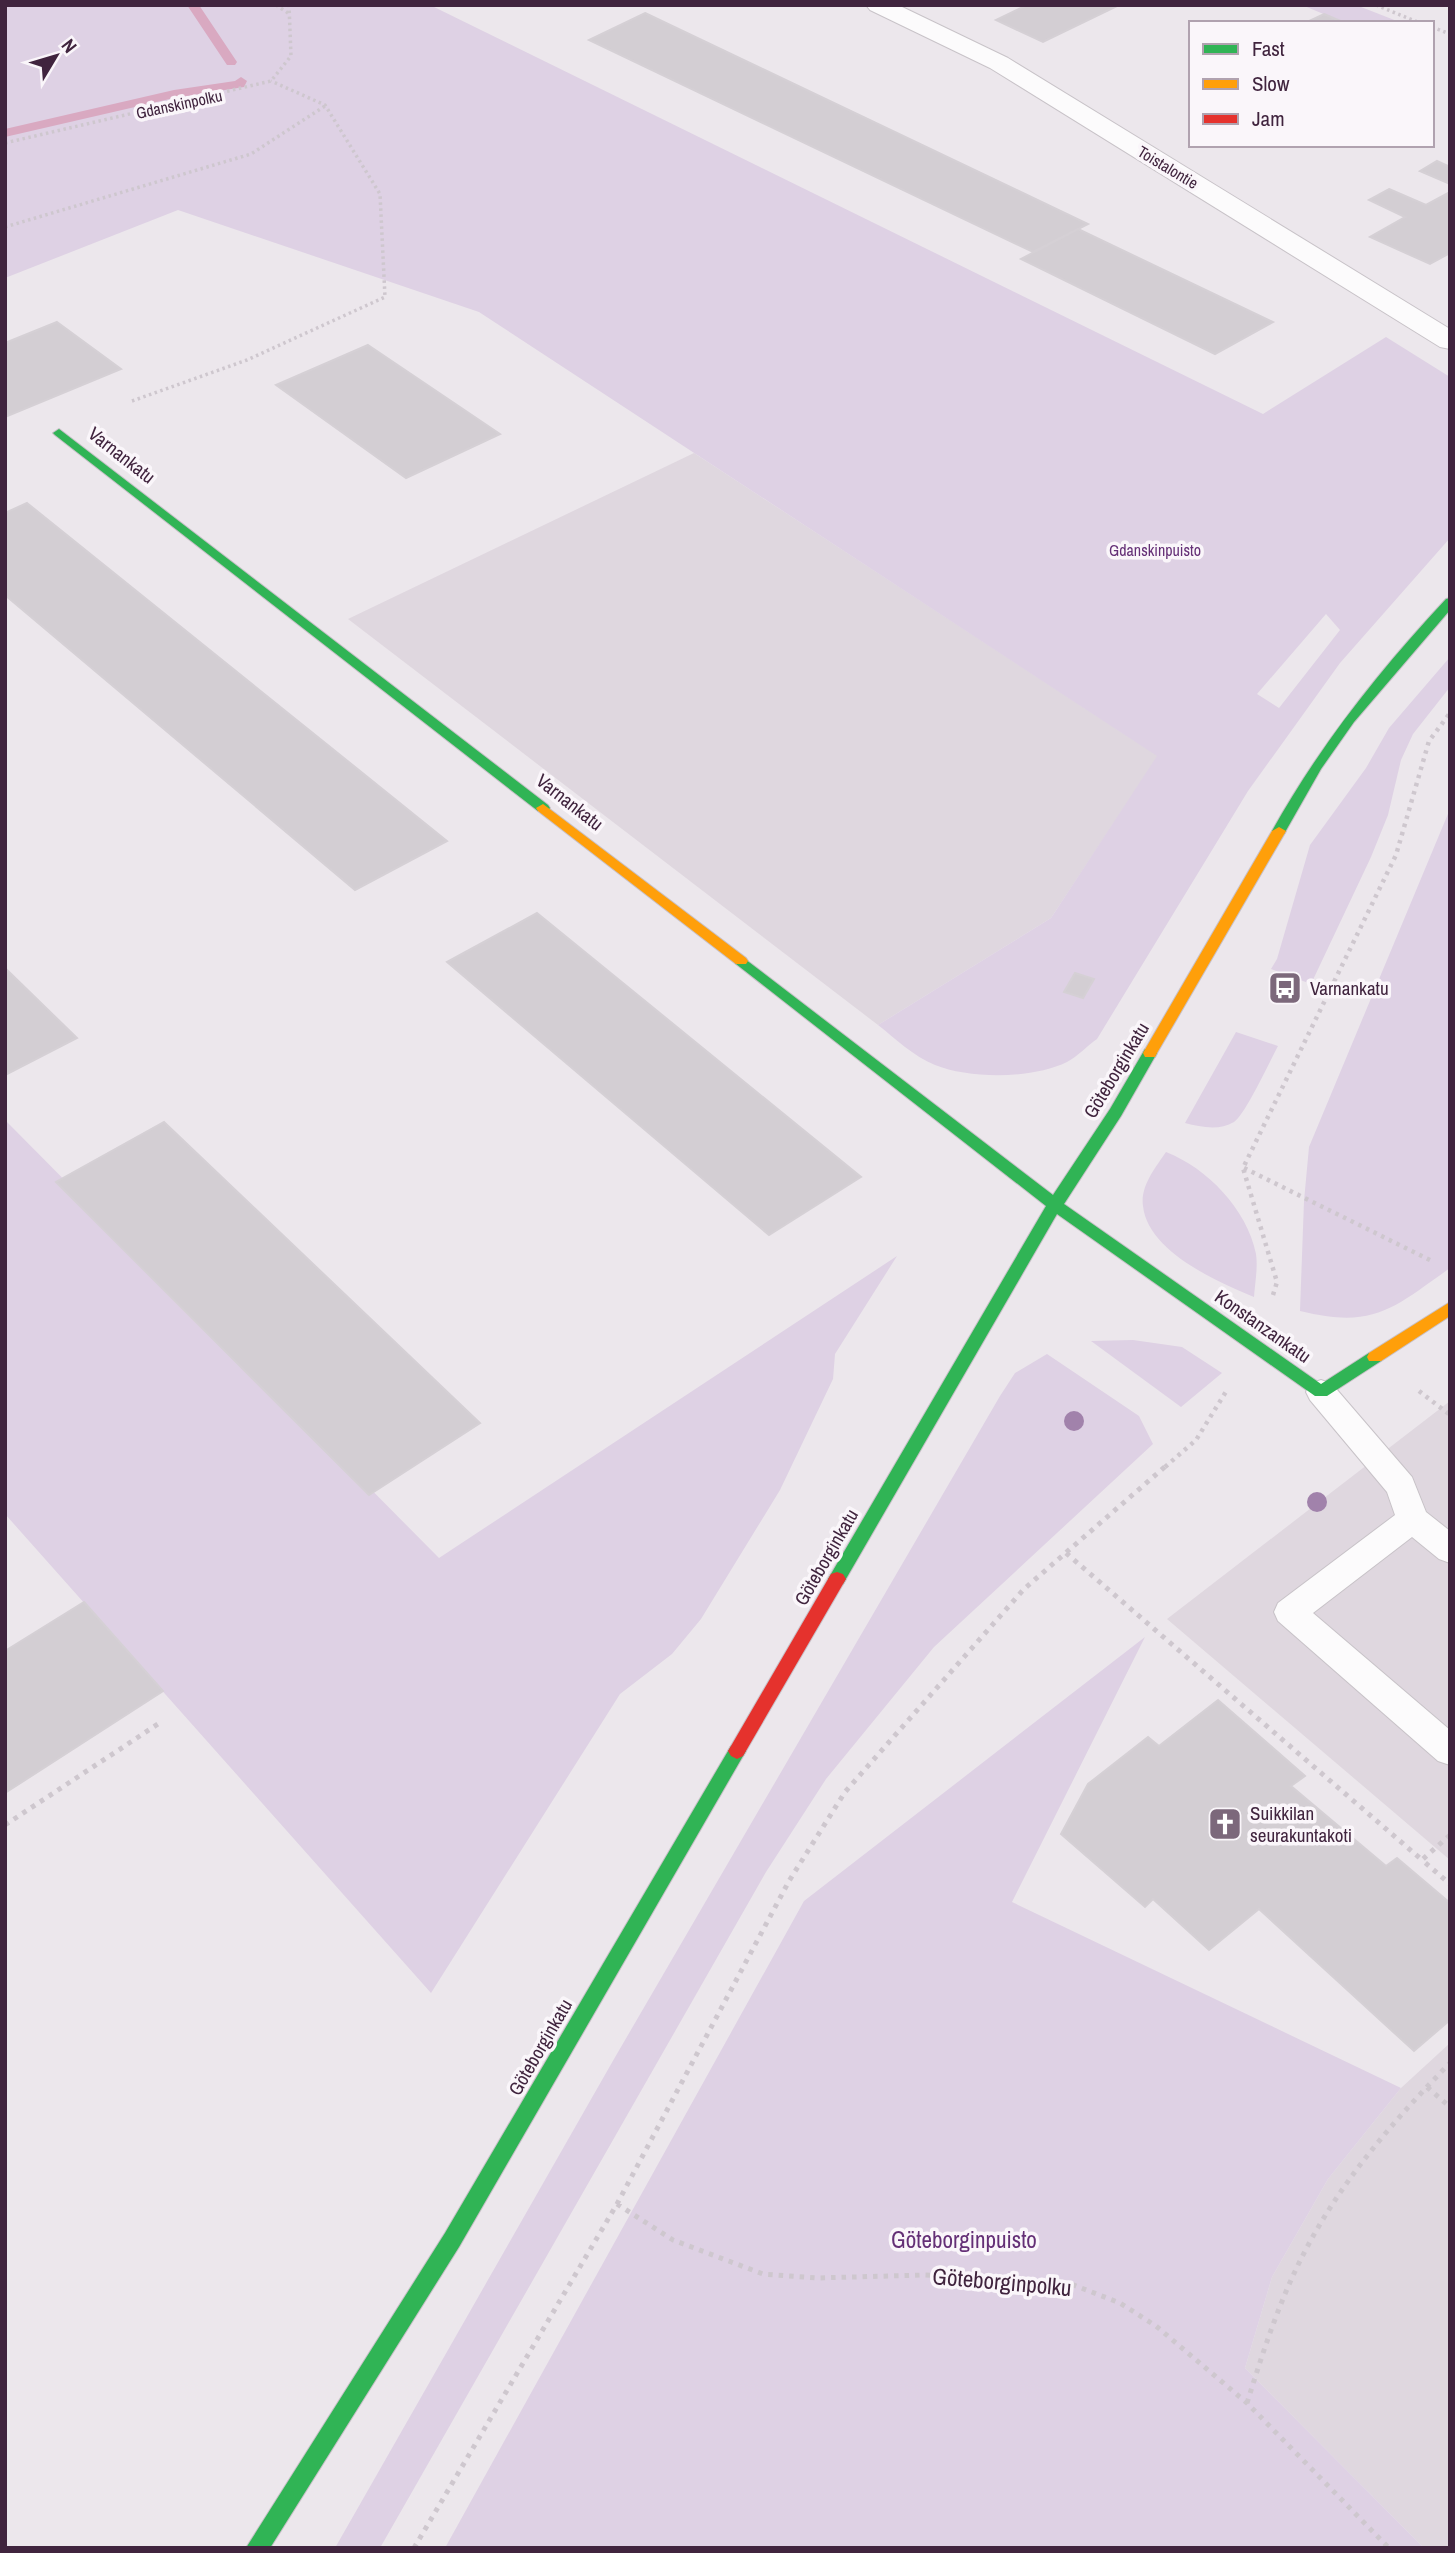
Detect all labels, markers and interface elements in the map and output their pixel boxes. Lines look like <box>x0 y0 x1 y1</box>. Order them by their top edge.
north arrow <box>21 21 91 91</box>
legend <box>1189 21 1434 147</box>
text: N <box>56 33 83 58</box>
text: Fast <box>1252 34 1285 63</box>
text: Slow <box>1252 69 1290 98</box>
street label: Gdanskinpolku <box>134 84 224 124</box>
text: Jam <box>1252 104 1285 133</box>
street label: Toistalontie <box>1134 140 1202 194</box>
street label: Varnankatu <box>83 421 161 489</box>
park label: Gdanskinpuisto <box>1109 539 1201 561</box>
street label: Varnankatu <box>531 768 609 836</box>
bus stop icon: Varnankatu <box>1266 969 1304 1007</box>
place label: Varnankatu <box>1310 975 1389 1001</box>
street label: Göteborginkatu <box>1077 1017 1155 1123</box>
street label: Konstanzankatu <box>1210 1283 1316 1369</box>
street label: Göteborginkatu <box>788 1504 864 1610</box>
place label: Suikkilan seurakuntakoti <box>1250 1800 1352 1848</box>
church icon: Suikkilan seurakuntakoti <box>1206 1805 1244 1843</box>
street label: Göteborginkatu <box>502 1994 578 2100</box>
park label: Göteborginpuisto <box>891 2224 1037 2255</box>
street label: Göteborginpolku <box>931 2260 1073 2303</box>

